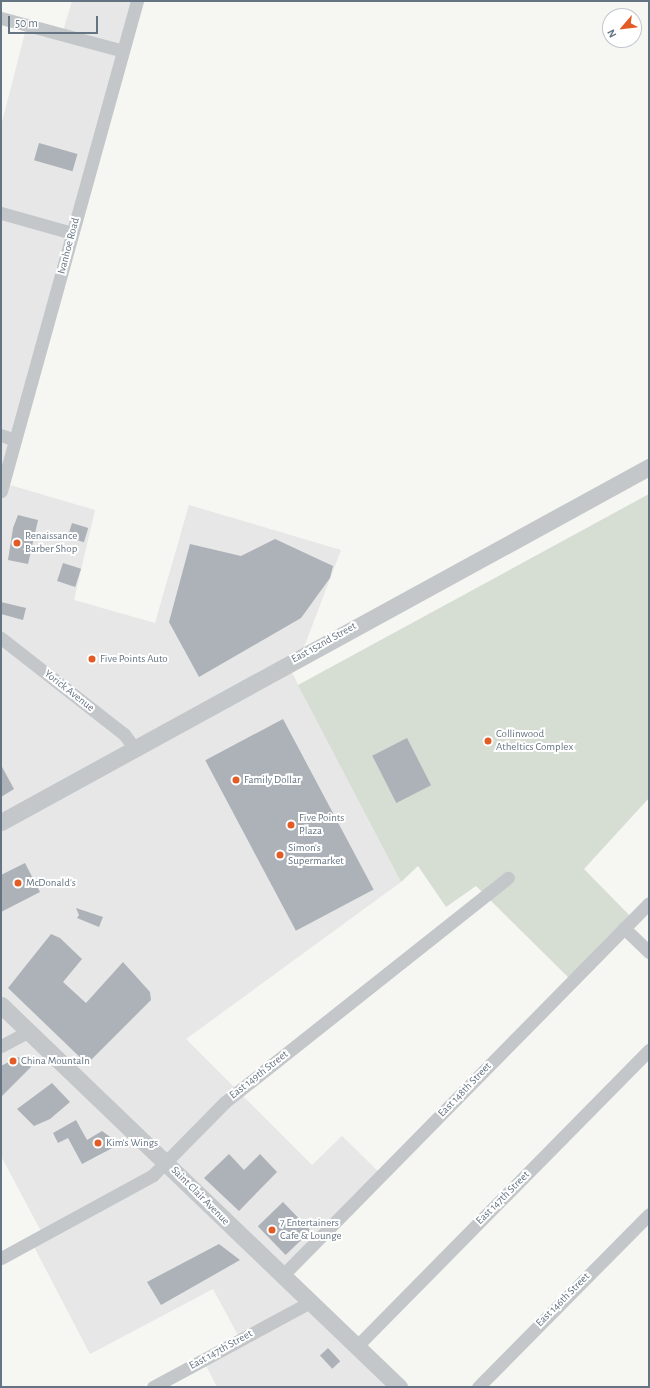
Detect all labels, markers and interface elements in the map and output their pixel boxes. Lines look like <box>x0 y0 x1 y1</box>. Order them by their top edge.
scale bar <box>10 8 100 34</box>
north arrow <box>602 8 642 48</box>
text: 50 m <box>15 17 38 29</box>
text: N <box>605 27 618 39</box>
street label: Ivanhoe Road <box>55 216 83 276</box>
place label: Renaissance Barber Shop <box>25 530 77 556</box>
marker: Renaissance Barber Shop <box>12 538 22 548</box>
street label: East 152nd Street <box>289 620 359 666</box>
place label: Five Points Auto <box>100 652 168 666</box>
marker: Five Points Auto <box>87 654 97 664</box>
street label: Yorick Avenue <box>41 667 97 715</box>
place label: Collinwood Atheltics Complex <box>496 728 573 754</box>
marker: Collinwood Atheltics Complex <box>483 736 493 746</box>
place label: Family Dollar <box>244 773 301 787</box>
marker: Family Dollar <box>231 775 241 785</box>
place label: Five Points Plaza <box>299 812 344 838</box>
marker: Five Points Plaza <box>286 820 296 830</box>
place label: Simon's Supermarket <box>288 842 344 868</box>
marker: Simon's Supermarket <box>275 850 285 860</box>
place label: McDonald's <box>26 876 76 890</box>
marker: McDonald's <box>13 878 23 888</box>
street label: East 149th Street <box>227 1048 291 1102</box>
place label: China MountaIn <box>21 1054 90 1068</box>
marker: China MountaIn <box>8 1056 18 1066</box>
street label: East 148th Street <box>436 1060 494 1120</box>
place label: Kim's Wings <box>106 1136 158 1150</box>
marker: Kim's Wings <box>93 1138 103 1148</box>
street label: Saint Clair Avenue <box>168 1164 232 1228</box>
street label: East 147th Street <box>474 1169 532 1227</box>
place label: 7 Entertainers Cafe & Lounge <box>280 1217 342 1243</box>
marker: 7 Entertainers Cafe & Lounge <box>267 1225 277 1235</box>
street label: East 146th Street <box>533 1270 593 1330</box>
street label: East 147th Street <box>187 1327 255 1373</box>

